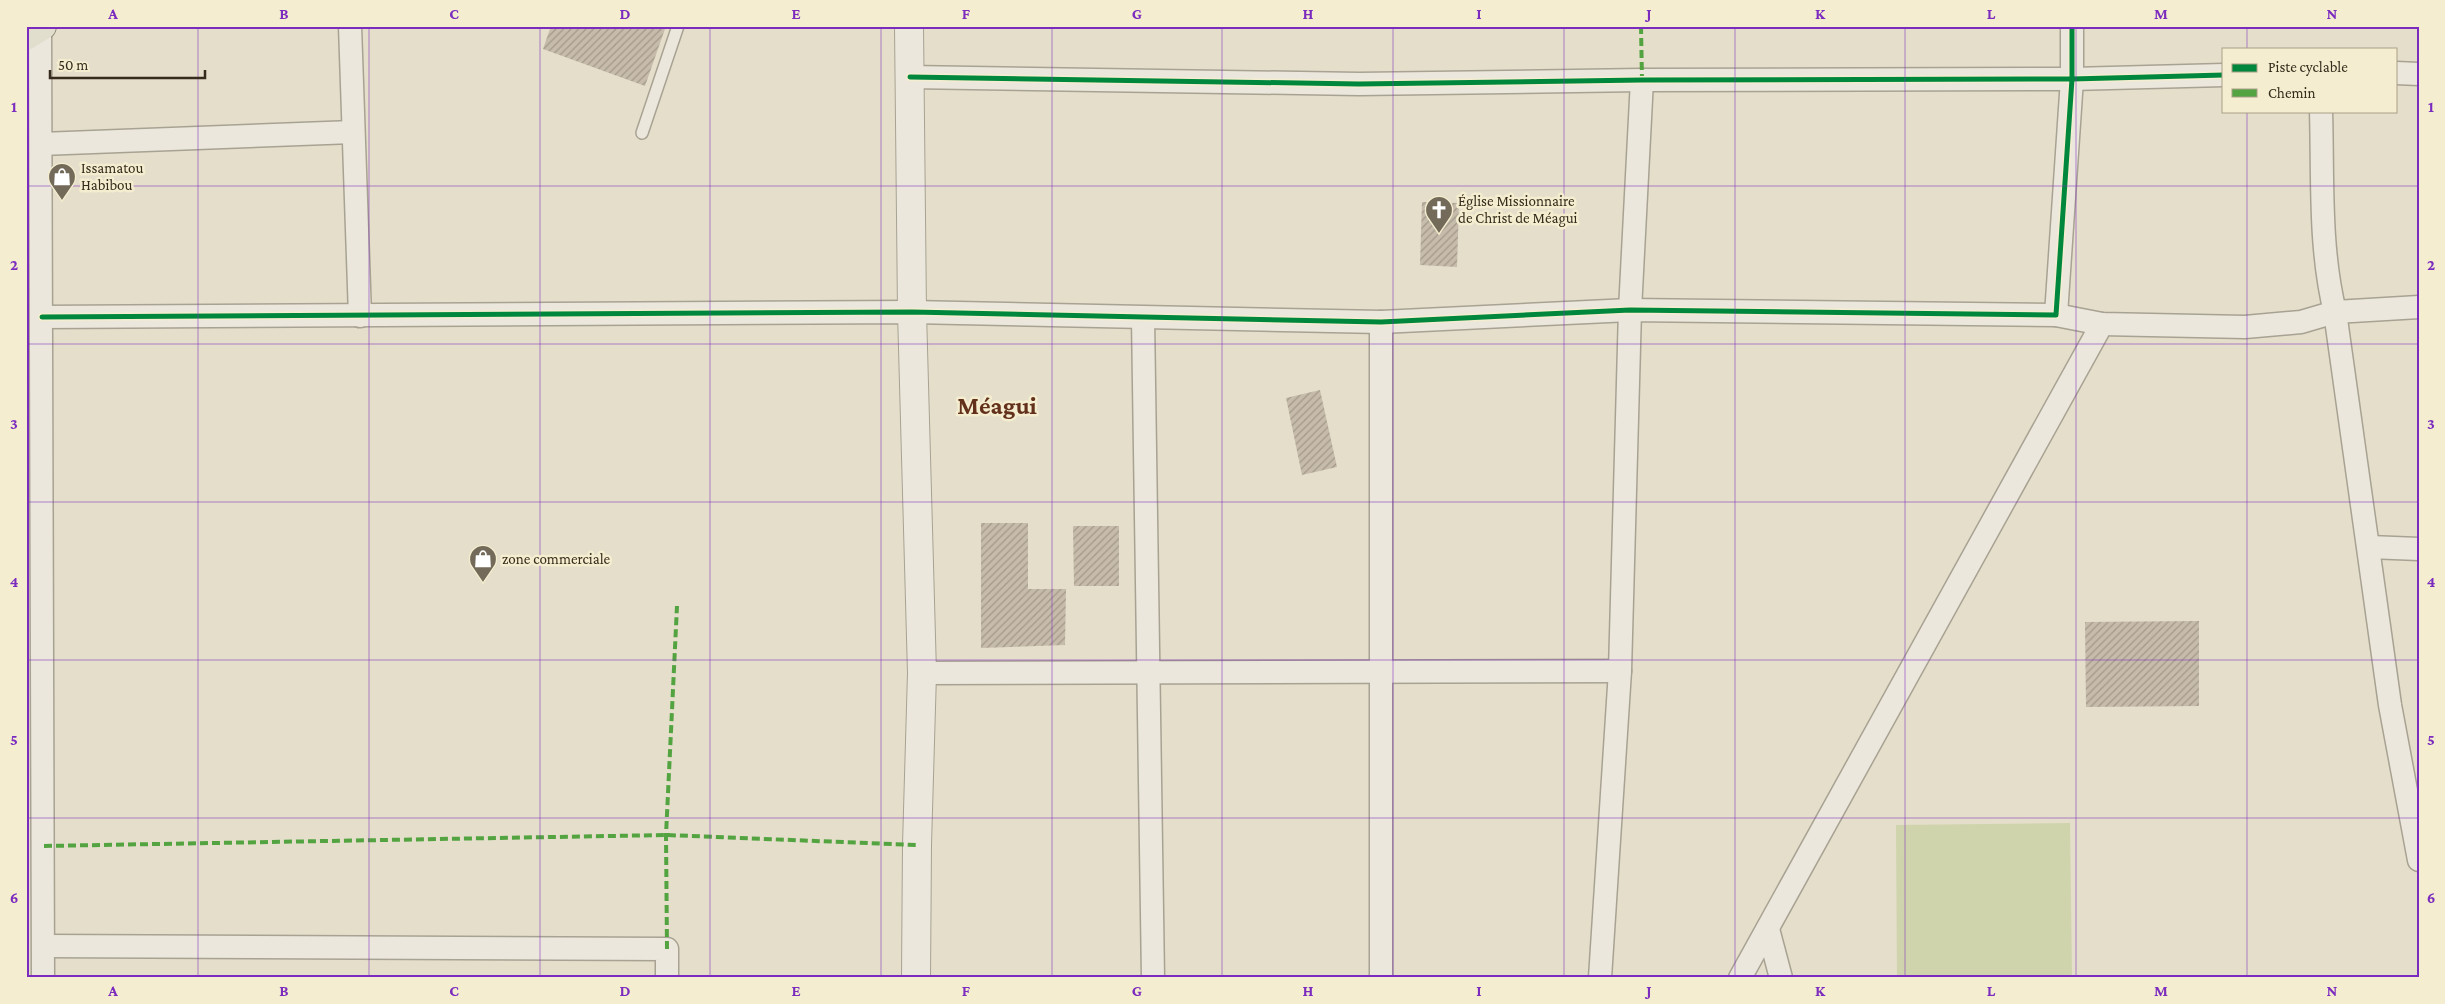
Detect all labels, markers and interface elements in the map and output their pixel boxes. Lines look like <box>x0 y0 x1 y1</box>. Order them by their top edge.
text: A <box>107 5 118 22</box>
text: B <box>279 5 289 22</box>
text: C <box>449 5 459 22</box>
text: D <box>619 5 631 22</box>
text: E <box>791 5 801 22</box>
text: F <box>962 5 971 22</box>
text: G <box>1132 5 1142 22</box>
text: H <box>1303 5 1314 22</box>
text: I <box>1476 5 1482 22</box>
text: J <box>1644 5 1652 22</box>
text: K <box>1815 5 1826 22</box>
text: L <box>1987 5 1996 22</box>
text: M <box>2154 5 2168 22</box>
text: N <box>2327 5 2338 22</box>
scale bar <box>50 48 205 80</box>
legend <box>2222 48 2398 112</box>
text: 50 m <box>58 57 88 73</box>
text: Piste cyclable <box>2268 59 2348 76</box>
text: Chemin <box>2268 85 2316 101</box>
text: 1 <box>11 98 17 115</box>
text: 1 <box>2428 98 2434 115</box>
place label: Issamatou Habibou <box>81 160 144 193</box>
shop icon: Issamatou Habibou <box>47 162 77 201</box>
place label: Église Missionnaire de Christ de Méagui <box>1458 193 1578 227</box>
church icon: Église Missionnaire de Christ de Méagui <box>1424 195 1454 234</box>
text: 2 <box>10 256 18 273</box>
text: 2 <box>2427 256 2435 273</box>
district label: Méagui <box>957 392 1037 419</box>
text: 3 <box>10 415 18 432</box>
text: 3 <box>2427 415 2435 432</box>
shop icon: zone commerciale <box>468 544 498 583</box>
place label: zone commerciale <box>502 551 611 567</box>
text: 4 <box>10 573 19 590</box>
text: 4 <box>2427 573 2436 590</box>
text: 5 <box>10 731 18 748</box>
text: 5 <box>2427 731 2435 748</box>
text: 6 <box>10 889 18 906</box>
text: 6 <box>2427 889 2435 906</box>
text: A <box>107 982 118 999</box>
text: B <box>279 982 289 999</box>
text: C <box>449 982 459 999</box>
text: D <box>619 982 631 999</box>
text: E <box>791 982 801 999</box>
text: F <box>962 982 971 999</box>
text: G <box>1132 982 1142 999</box>
text: H <box>1303 982 1314 999</box>
text: I <box>1476 982 1482 999</box>
text: J <box>1644 982 1652 999</box>
text: K <box>1815 982 1826 999</box>
text: L <box>1987 982 1996 999</box>
text: M <box>2154 982 2168 999</box>
text: N <box>2327 982 2338 999</box>

